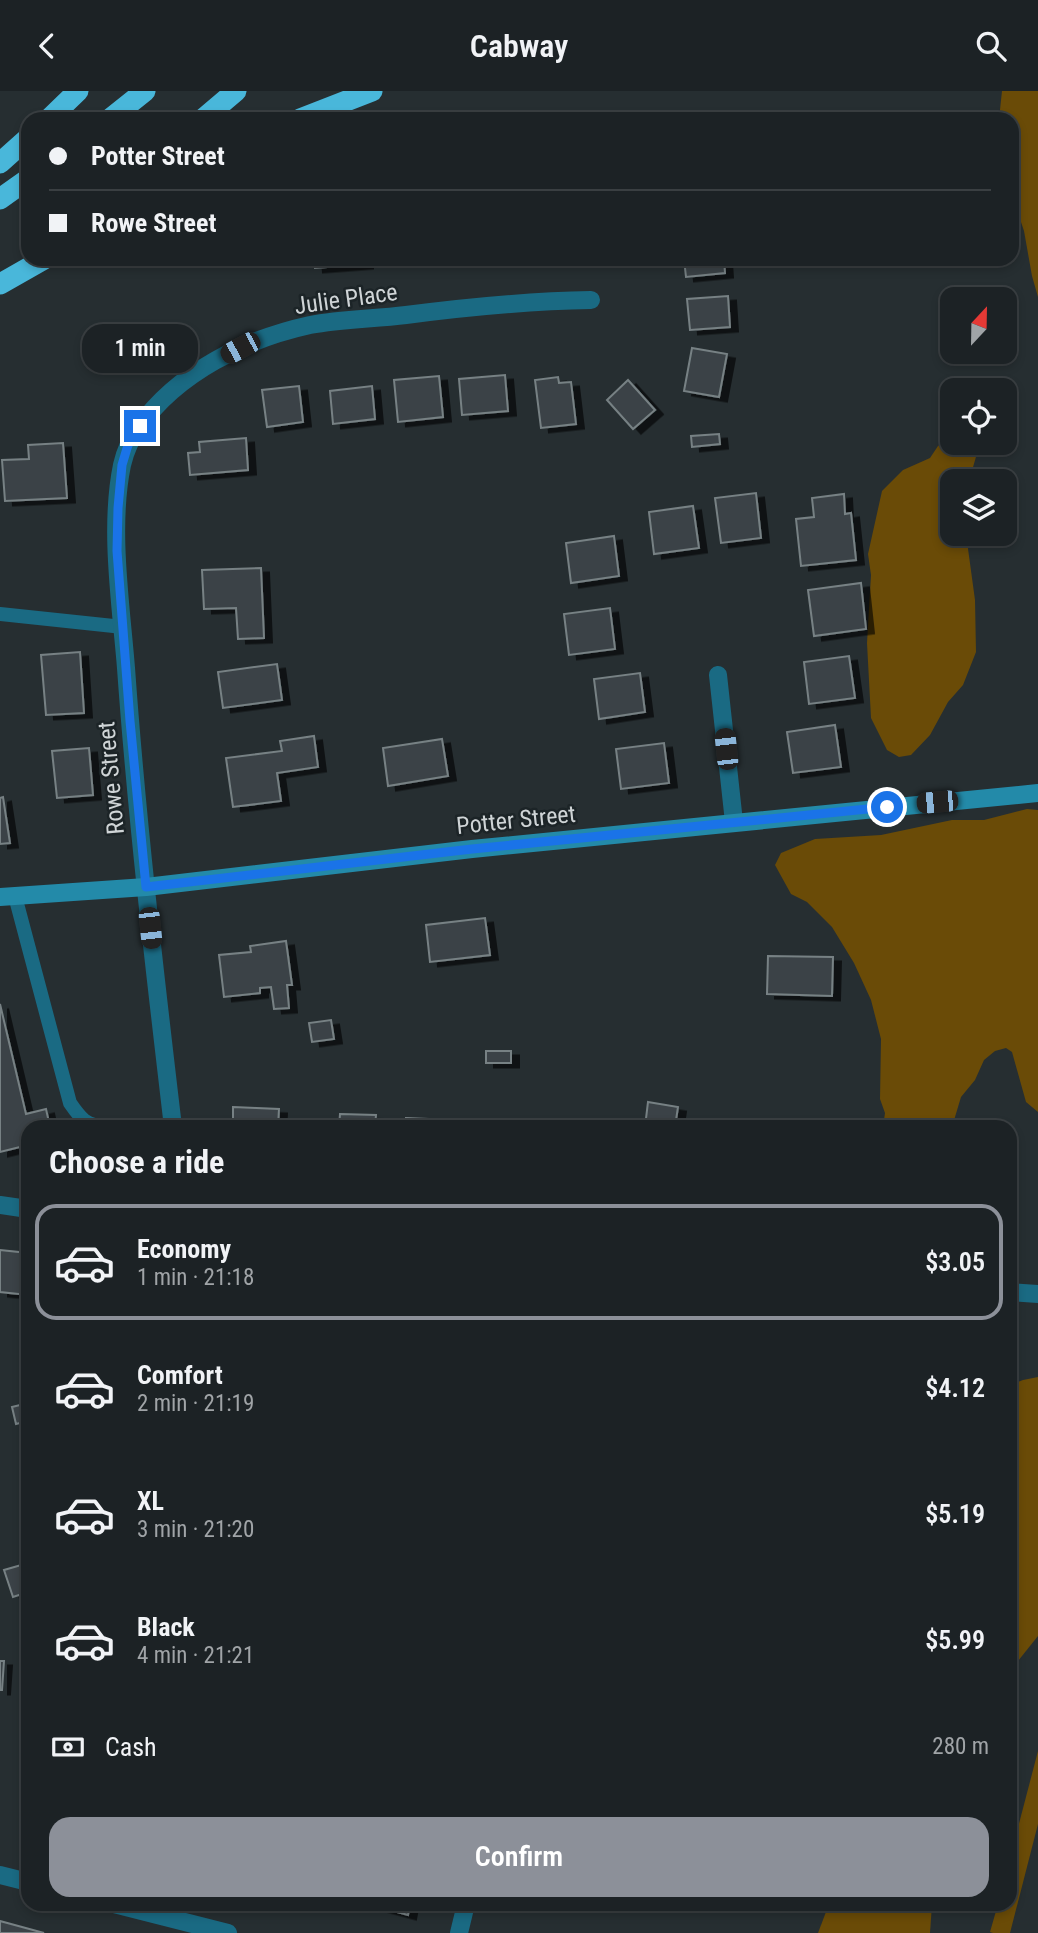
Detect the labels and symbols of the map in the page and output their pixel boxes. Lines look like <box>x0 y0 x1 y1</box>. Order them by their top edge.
street label: Julie Place <box>293 278 399 320</box>
north arrow <box>940 287 1017 364</box>
callout: 1 min <box>82 324 198 373</box>
car <box>217 329 264 367</box>
route end <box>124 410 156 442</box>
street label: Rowe Street <box>92 720 130 836</box>
car <box>714 727 739 771</box>
car <box>916 790 959 814</box>
route start <box>871 791 903 823</box>
street label: Potter Street <box>455 800 577 840</box>
car <box>138 906 163 950</box>

